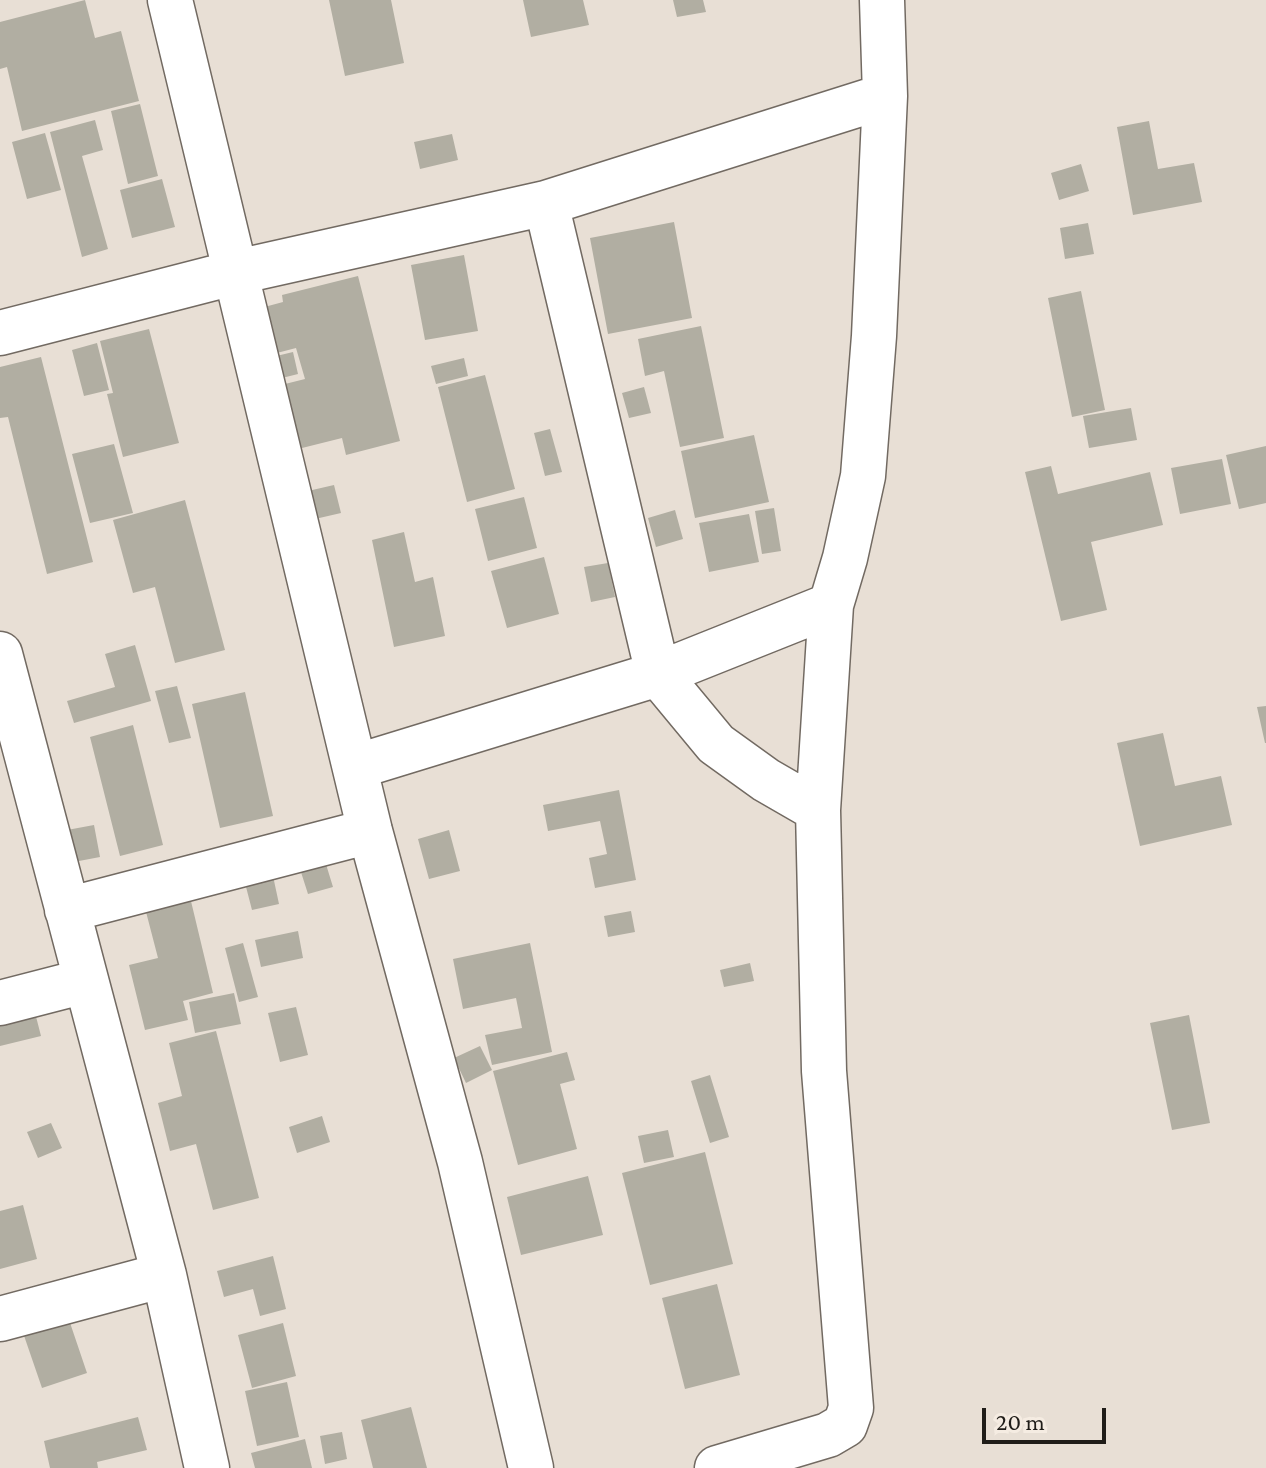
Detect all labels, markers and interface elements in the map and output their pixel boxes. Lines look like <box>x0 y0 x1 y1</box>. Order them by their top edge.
scale bar <box>986 1392 1110 1442</box>
text: 20 m <box>996 1408 1045 1435</box>

